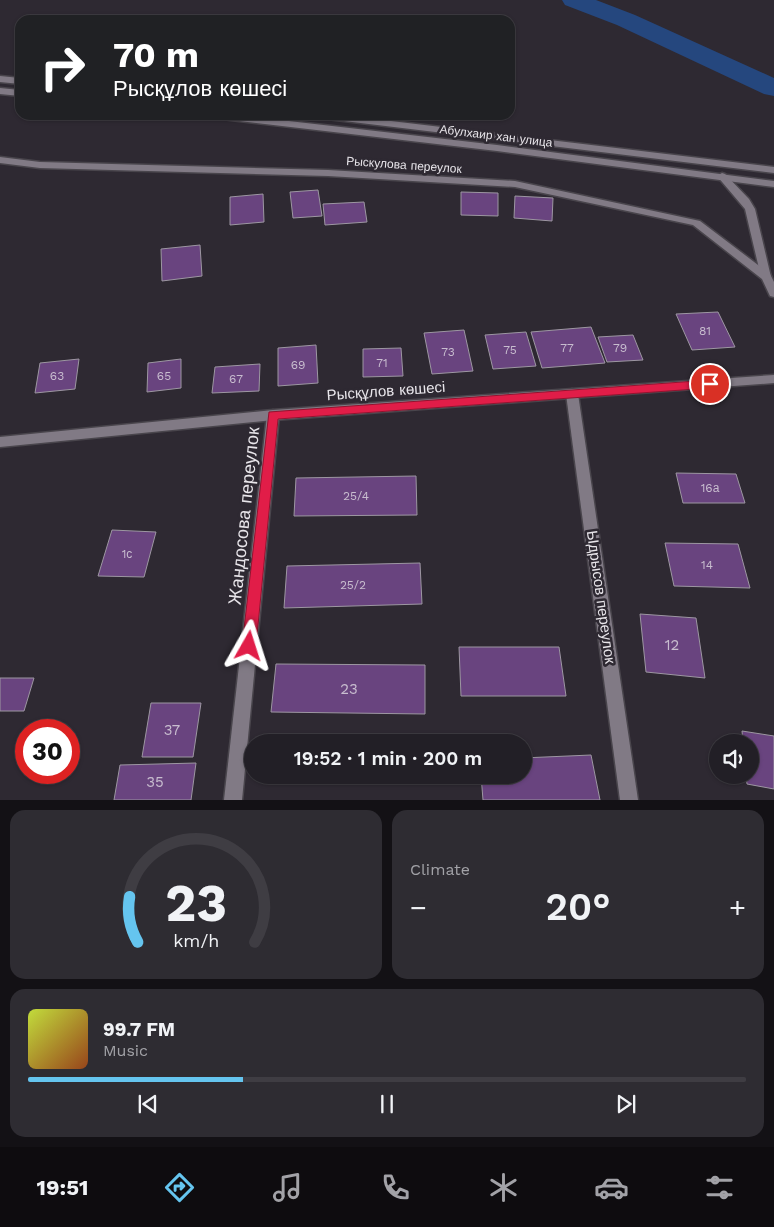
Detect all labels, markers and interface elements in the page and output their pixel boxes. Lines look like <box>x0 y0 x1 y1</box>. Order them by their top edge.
text: 70 m <box>113 34 199 76</box>
icon: right <box>30 35 95 100</box>
text: Рысқұлов көшесі <box>113 76 287 101</box>
street label: Абулхаир хан улица <box>439 122 554 150</box>
street label: Рыскулова переулок <box>346 154 463 176</box>
house number: 81 <box>699 324 711 338</box>
house number: 77 <box>560 341 574 355</box>
house number: 79 <box>613 341 627 355</box>
house number: 75 <box>503 343 517 357</box>
house number: 73 <box>441 345 455 359</box>
house number: 71 <box>376 356 388 370</box>
house number: 69 <box>291 358 305 372</box>
pin <box>689 363 731 405</box>
house number: 63 <box>50 369 64 383</box>
house number: 65 <box>157 369 171 383</box>
icon: arrive <box>696 370 724 398</box>
house number: 67 <box>229 372 243 386</box>
street label: Рысқұлов көшесі <box>326 378 446 404</box>
street label: Жандосова переулок <box>224 426 263 606</box>
house number: 16а <box>701 481 720 495</box>
house number: 25/4 <box>343 489 369 503</box>
street label: Ыдрысов переулок <box>583 529 619 665</box>
house number: 1с <box>122 547 132 561</box>
house number: 14 <box>701 558 713 572</box>
house number: 25/2 <box>340 578 366 592</box>
position arrow <box>222 619 274 671</box>
house number: 12 <box>665 636 679 654</box>
house number: 23 <box>340 680 358 698</box>
speed limit sign: 30 <box>15 719 80 784</box>
house number: 37 <box>164 721 180 739</box>
map controls <box>709 734 759 784</box>
button: sound <box>709 734 759 784</box>
text: 19:52 · 1 min · 200 m <box>294 747 482 770</box>
house number: 35 <box>146 773 164 791</box>
text: Climate <box>410 860 470 879</box>
text: 23 <box>165 873 227 934</box>
text: 20° <box>546 885 610 929</box>
text: − <box>410 891 427 924</box>
text: + <box>729 891 746 924</box>
text: km/h <box>173 930 219 951</box>
text: 99.7 FM <box>103 1018 175 1041</box>
text: Music <box>103 1041 148 1060</box>
icon: previous <box>134 1090 162 1118</box>
icon: pause <box>373 1090 401 1118</box>
icon: next <box>612 1090 640 1118</box>
icon: directions <box>162 1170 197 1205</box>
icon: music <box>270 1170 305 1205</box>
icon: phone <box>378 1170 413 1205</box>
icon: climate <box>486 1170 521 1205</box>
icon: car <box>594 1170 629 1205</box>
icon: filters <box>702 1170 737 1205</box>
text: 19:51 <box>37 1175 89 1200</box>

